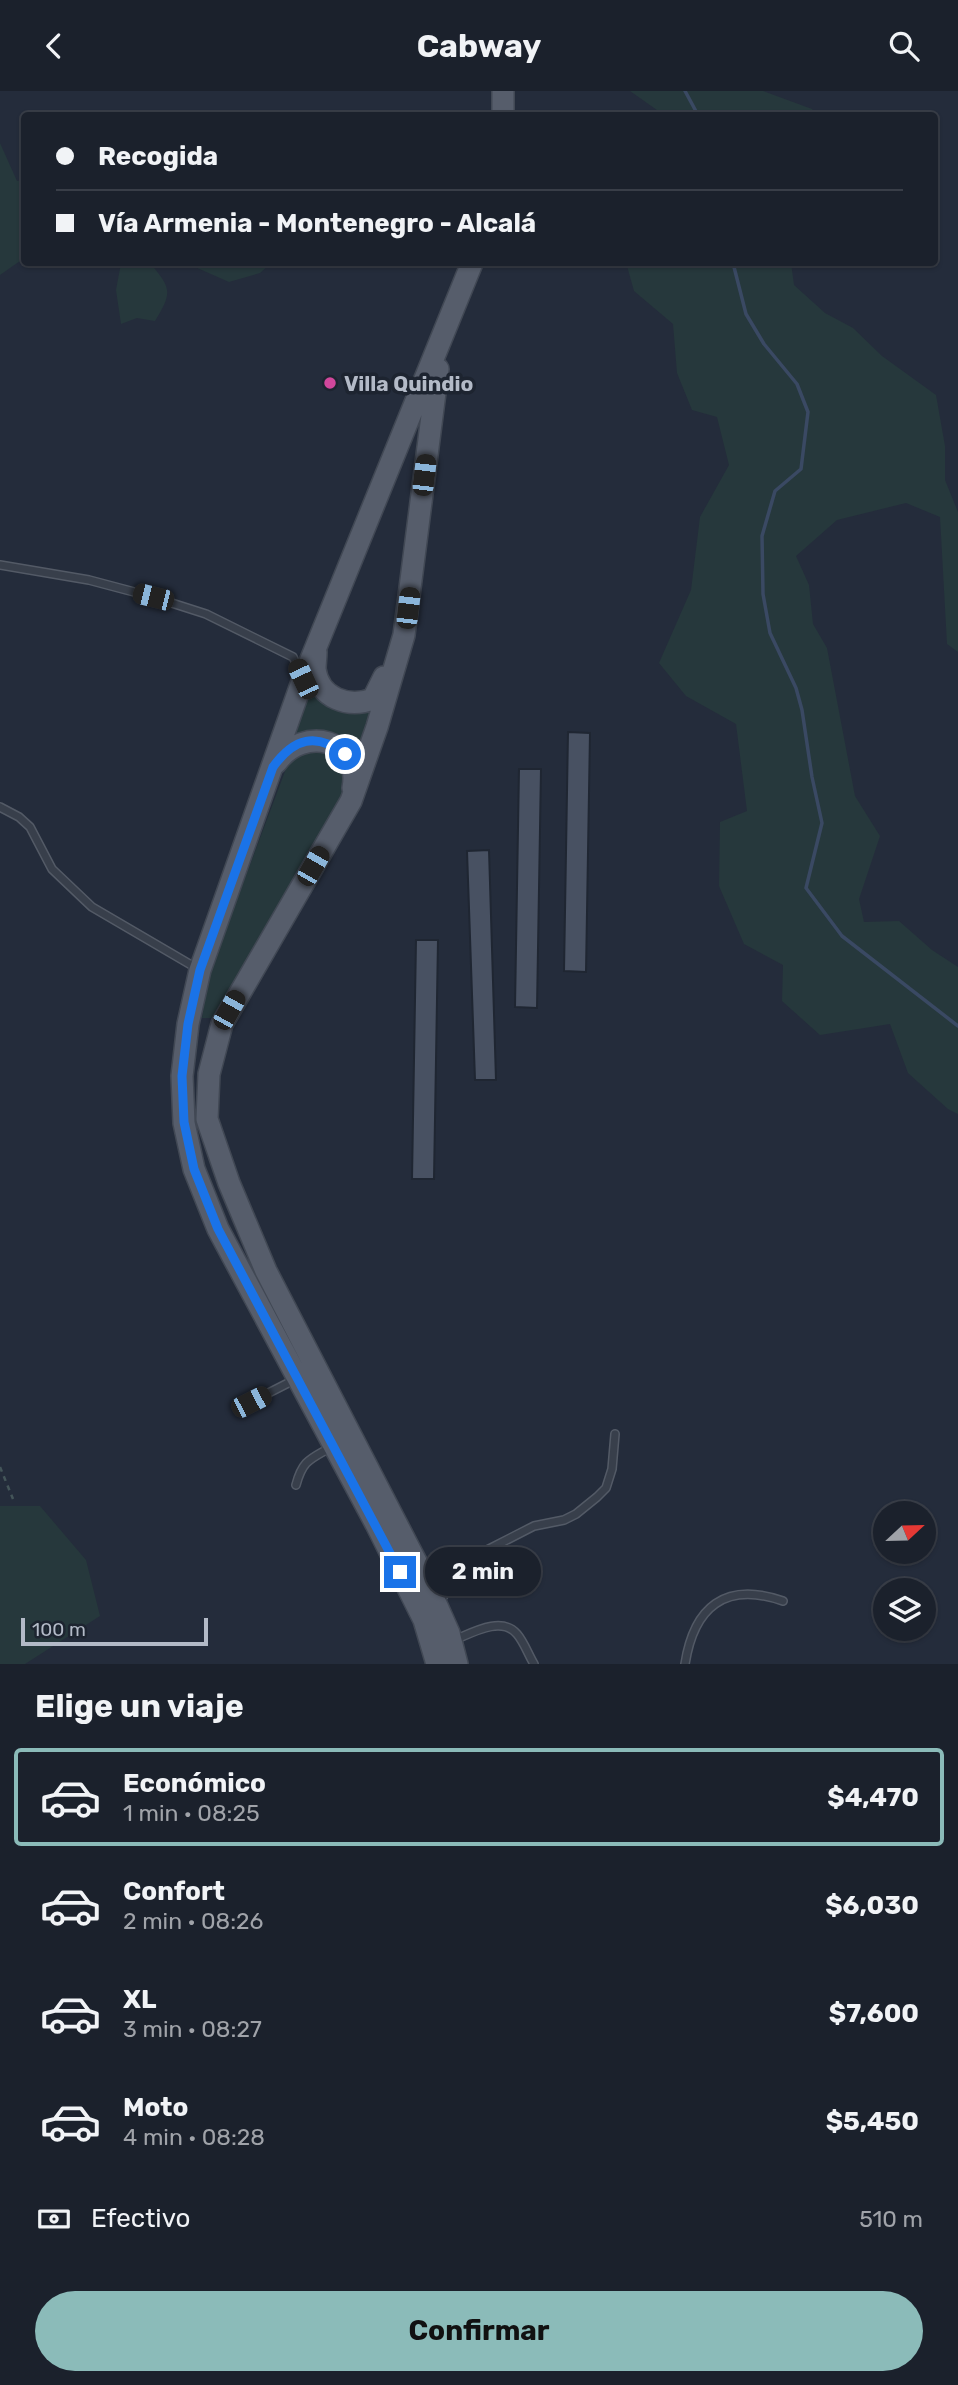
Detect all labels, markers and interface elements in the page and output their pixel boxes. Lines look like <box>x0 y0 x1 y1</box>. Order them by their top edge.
icon: back <box>35 27 73 65</box>
text: Cabway <box>417 27 541 65</box>
icon: search <box>885 27 923 65</box>
text: Recogida <box>98 141 218 172</box>
text: Vía Armenia - Montenegro - Alcalá <box>98 208 536 239</box>
place label: Villa Quindio <box>344 371 473 396</box>
marker: Villa Quindio <box>322 375 338 391</box>
car <box>412 453 437 497</box>
car <box>131 582 176 612</box>
car <box>396 586 421 630</box>
car <box>285 656 322 702</box>
route start <box>329 738 361 770</box>
car <box>294 843 333 889</box>
car <box>210 987 249 1033</box>
car <box>228 1383 275 1421</box>
north arrow <box>873 1501 936 1565</box>
map controls <box>873 1501 936 1641</box>
callout: 2 min <box>424 1547 540 1597</box>
route end <box>384 1556 416 1588</box>
text: 2 min <box>452 1557 514 1585</box>
button: layers <box>873 1578 936 1641</box>
scale bar <box>21 1615 208 1647</box>
text: 100 m <box>32 1618 86 1641</box>
text: Elige un viaje <box>35 1687 244 1725</box>
icon: car <box>39 1766 102 1829</box>
text: Económico <box>123 1768 266 1799</box>
text: $4,470 <box>827 1782 919 1813</box>
text: 1 min · 08:25 <box>123 1799 260 1827</box>
icon: car <box>39 1874 102 1937</box>
text: Confort <box>123 1876 225 1907</box>
text: $6,030 <box>825 1890 919 1921</box>
text: 2 min · 08:26 <box>123 1907 263 1935</box>
icon: car <box>39 1982 102 2045</box>
text: XL <box>123 1984 156 2015</box>
text: $7,600 <box>829 1998 919 2029</box>
text: 3 min · 08:27 <box>123 2015 262 2043</box>
icon: car <box>39 2090 102 2153</box>
text: Moto <box>123 2092 188 2123</box>
text: $5,450 <box>826 2106 919 2137</box>
text: 4 min · 08:28 <box>123 2123 265 2151</box>
icon: cash <box>35 2200 73 2238</box>
text: Efectivo <box>91 2203 190 2234</box>
text: 510 m <box>859 2205 923 2233</box>
button: Confirmar <box>35 2291 923 2371</box>

